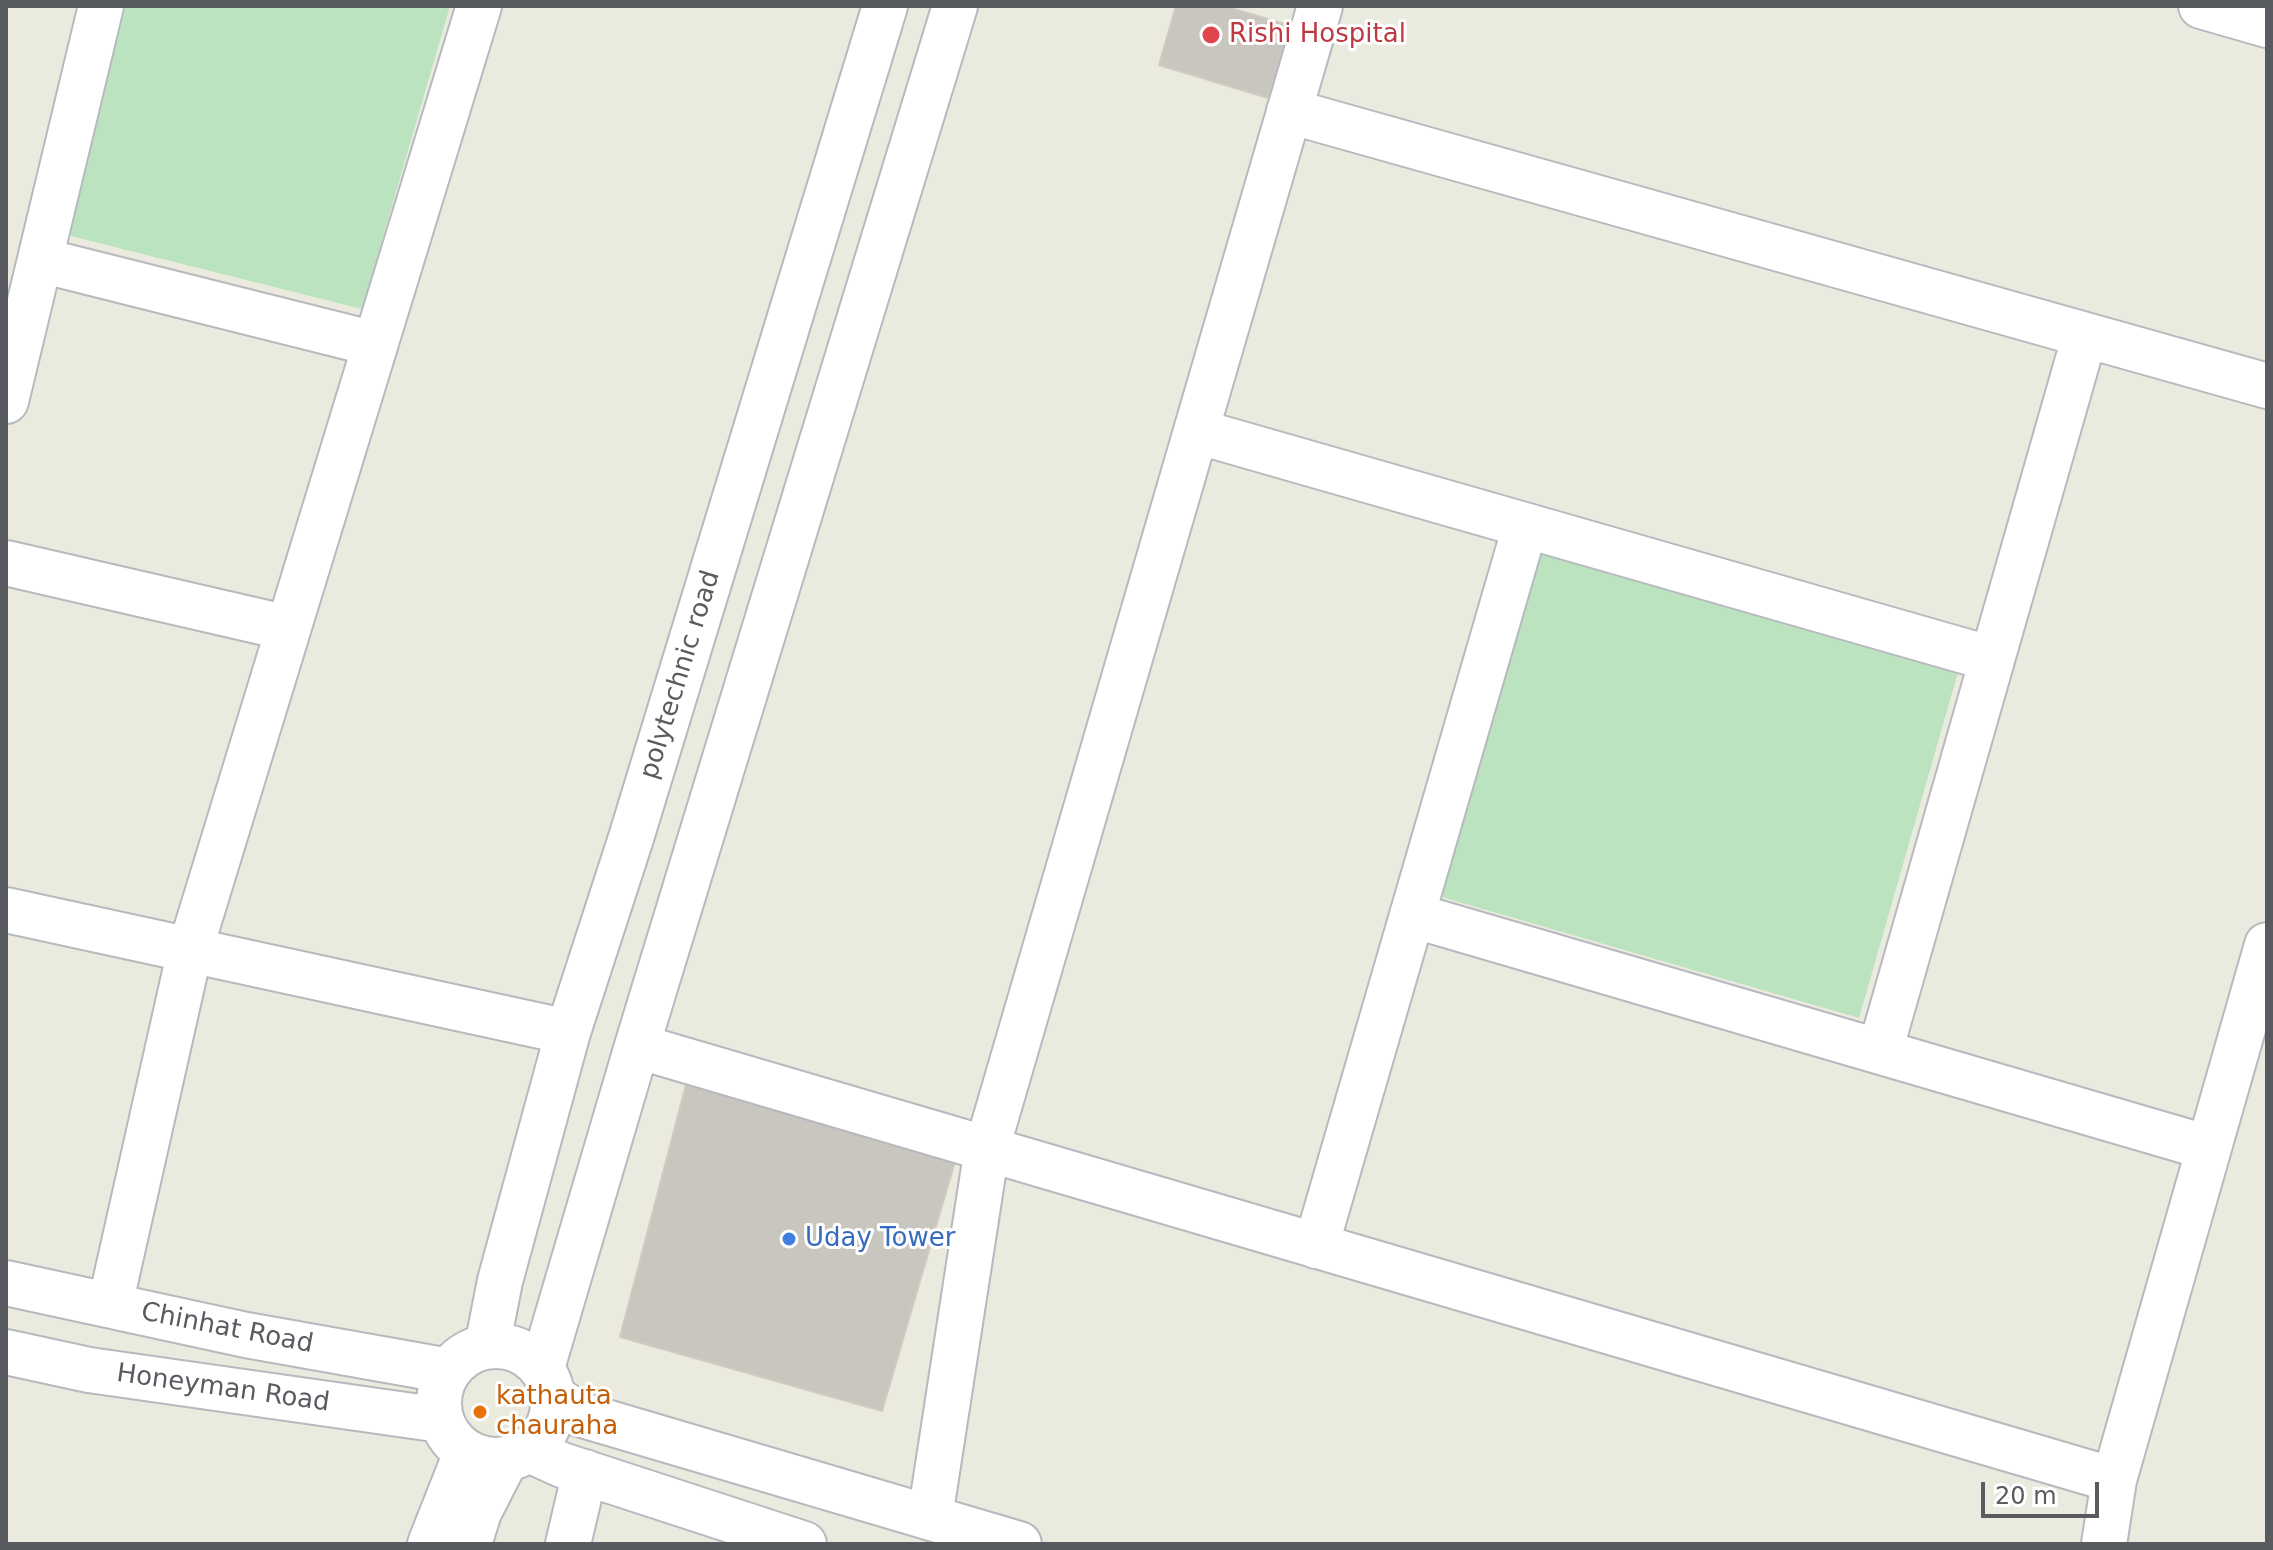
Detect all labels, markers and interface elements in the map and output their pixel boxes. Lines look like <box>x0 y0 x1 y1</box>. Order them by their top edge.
place label: Rishi Hospital <box>1229 19 1406 51</box>
marker: Rishi Hospital <box>1200 24 1222 46</box>
street label: polytechnic road <box>634 567 728 783</box>
place label: Uday Tower <box>805 1223 955 1255</box>
marker: Uday Tower <box>780 1230 798 1248</box>
street label: Chinhat Road <box>138 1297 316 1361</box>
street label: Honeyman Road <box>115 1359 331 1419</box>
place label: kathauta chauraha <box>496 1381 618 1442</box>
marker: kathauta chauraha <box>471 1403 489 1421</box>
scale bar <box>1985 1466 2103 1516</box>
text: 20 m <box>1995 1482 2057 1510</box>

